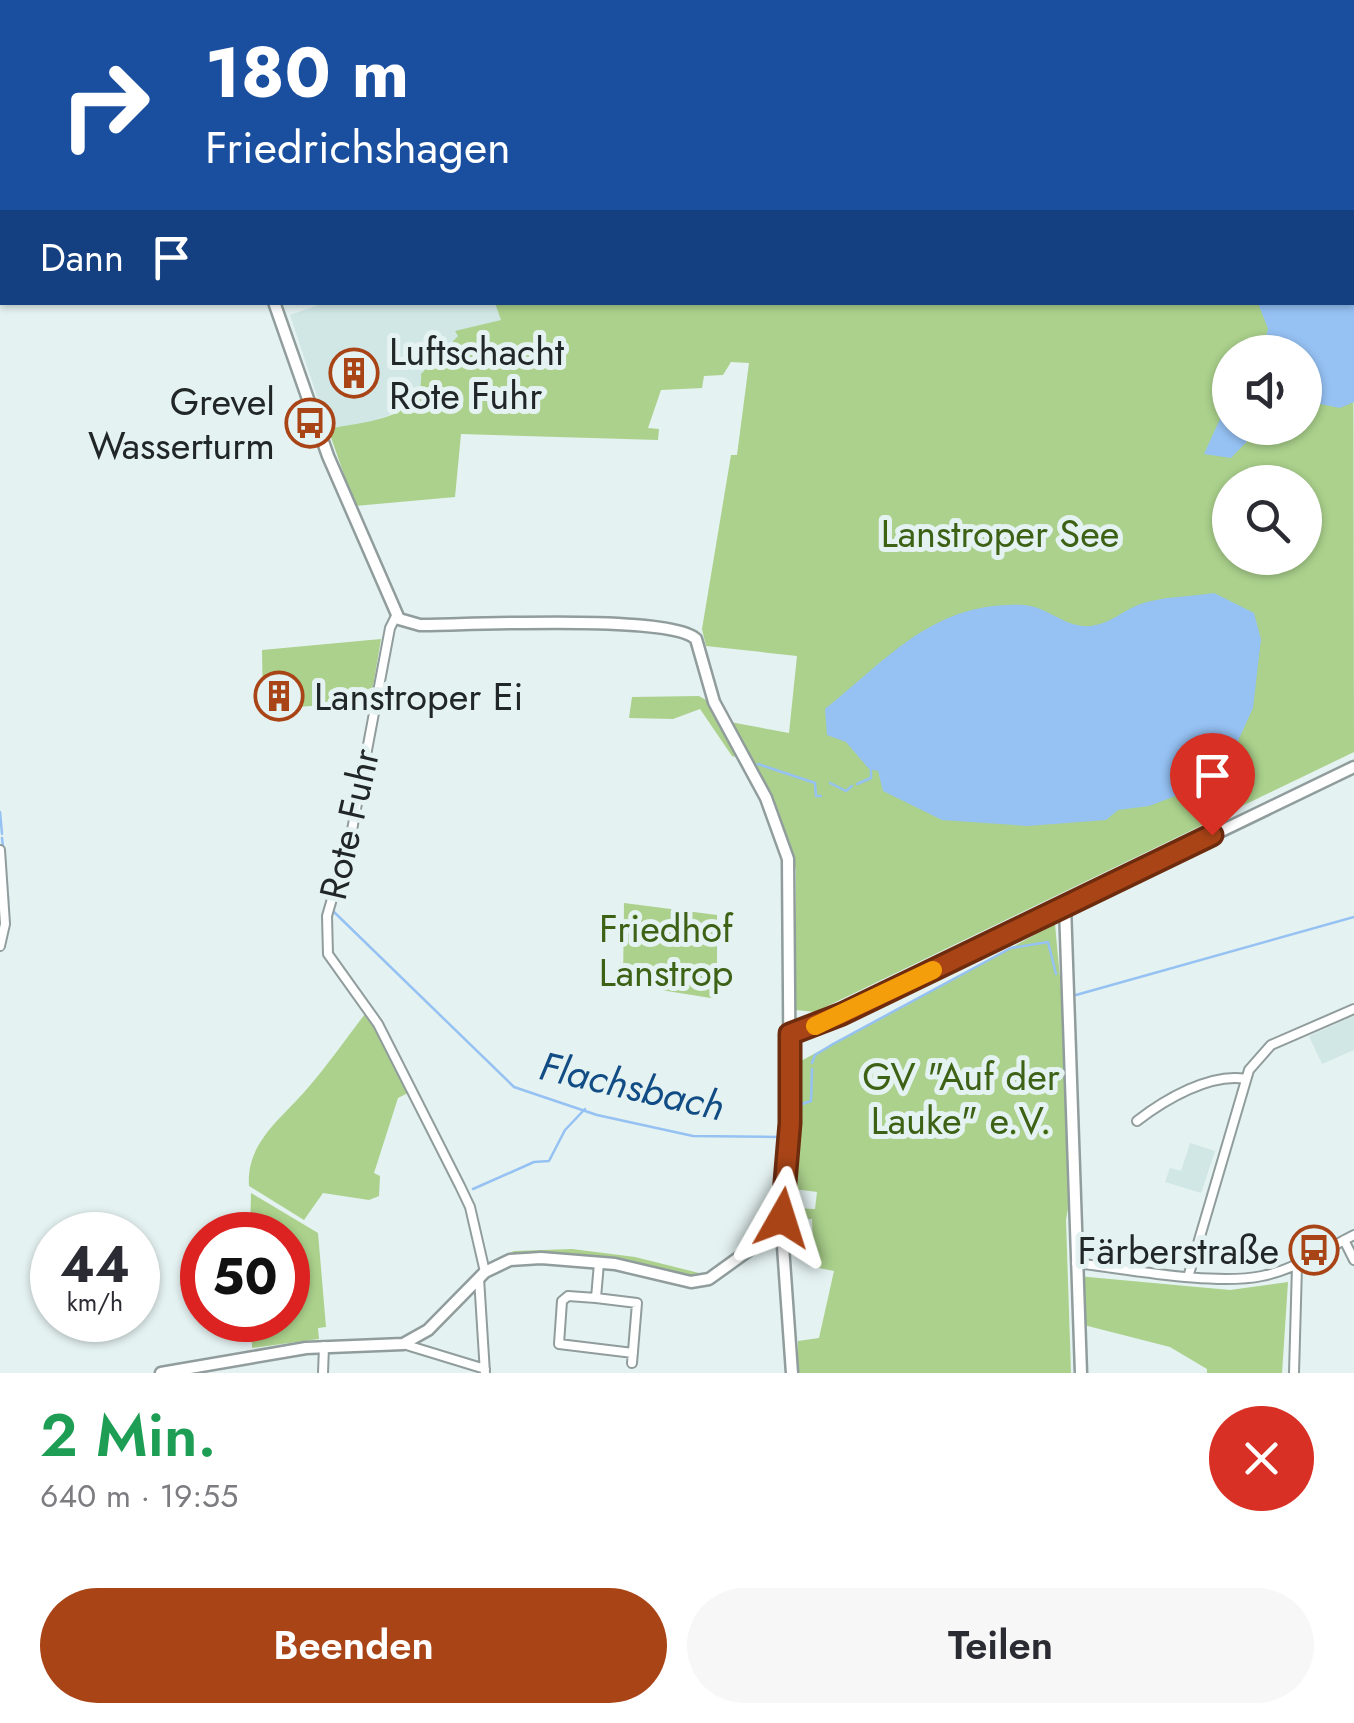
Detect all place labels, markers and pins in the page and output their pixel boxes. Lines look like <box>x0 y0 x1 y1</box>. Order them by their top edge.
place label: Luftschacht Rote Fuhr <box>389 324 564 423</box>
building icon: Luftschacht Rote Fuhr <box>328 347 380 399</box>
place label: Grevel Wasserturm <box>88 374 275 473</box>
bus stop icon: Grevel Wasserturm <box>284 397 336 449</box>
place label: Lanstroper Ei <box>314 669 523 724</box>
building icon: Lanstroper Ei <box>253 670 305 722</box>
pin <box>1170 733 1255 836</box>
place label: Färberstraße <box>1077 1223 1279 1278</box>
bus stop icon: Färberstraße <box>1288 1224 1340 1276</box>

